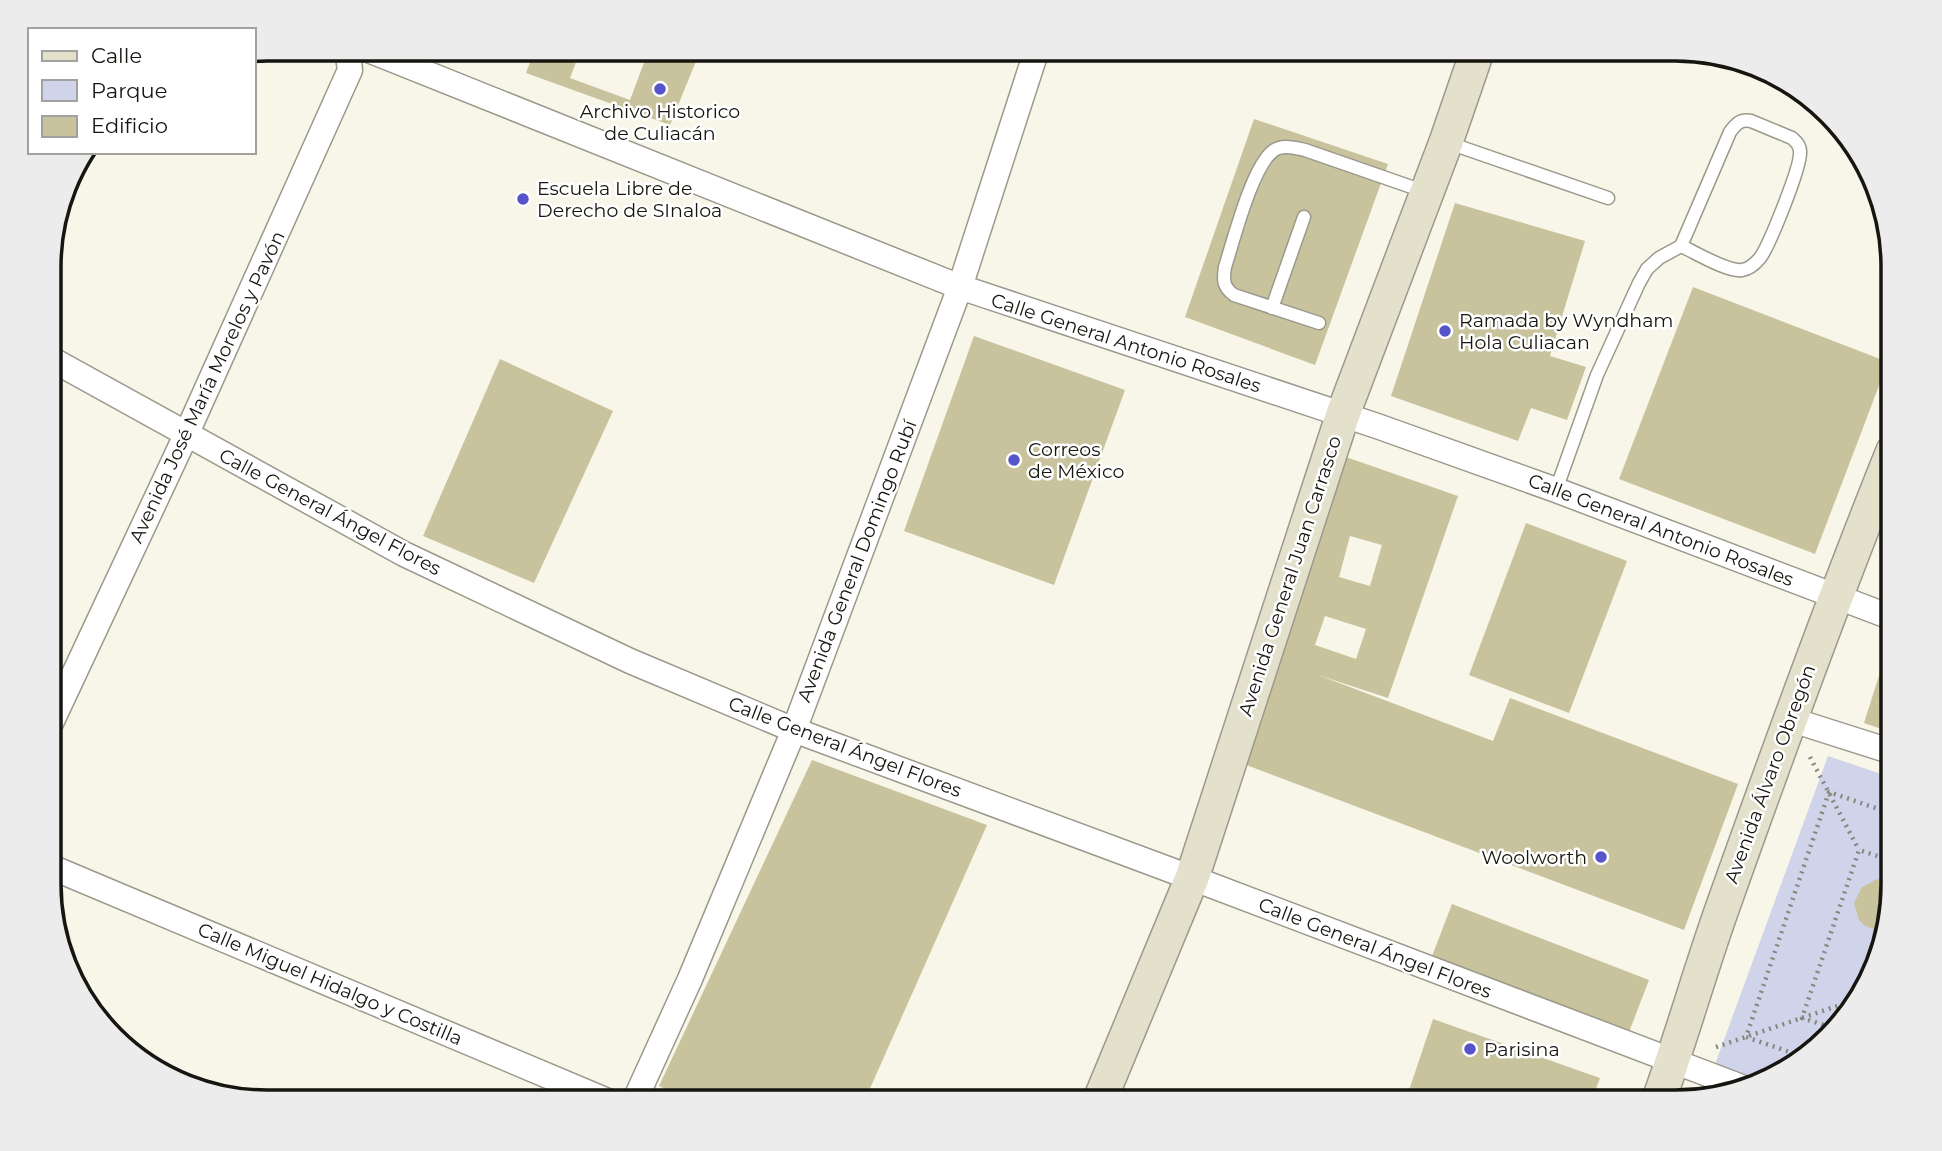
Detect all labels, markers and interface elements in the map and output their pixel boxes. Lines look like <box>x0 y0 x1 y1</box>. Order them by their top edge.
legend <box>28 28 256 154</box>
text: Calle <box>91 43 142 68</box>
text: Parque <box>91 78 167 103</box>
marker: Archivo Historico de Culiacán <box>652 81 668 97</box>
place label: Archivo Historico de Culiacán <box>580 100 740 145</box>
text: Edificio <box>91 113 168 138</box>
place label: Escuela Libre de Derecho de SInaloa <box>537 177 722 222</box>
marker: Escuela Libre de Derecho de SInaloa <box>515 191 531 207</box>
street label: Avenida José María Morelos y Pavón <box>124 227 290 547</box>
street label: Calle General Antonio Rosales <box>988 288 1264 398</box>
place label: Ramada by Wyndham Hola Culiacan <box>1459 309 1674 354</box>
marker: Ramada by Wyndham Hola Culiacan <box>1437 323 1453 339</box>
street label: Avenida General Domingo Rubí <box>792 416 922 705</box>
street label: Avenida General Juan Carrasco <box>1234 433 1346 719</box>
place label: Correos de México <box>1028 438 1124 483</box>
street label: Calle General Ángel Flores <box>215 444 445 580</box>
marker: Correos de México <box>1006 452 1022 468</box>
street label: Calle General Antonio Rosales <box>1525 469 1797 591</box>
street label: Avenida Álvaro Obregón <box>1720 661 1820 887</box>
street label: Calle General Ángel Flores <box>725 692 965 802</box>
place label: Woolworth <box>1481 846 1587 869</box>
marker: Woolworth <box>1593 849 1609 865</box>
street label: Calle General Ángel Flores <box>1255 893 1495 1003</box>
street label: Calle Miguel Hidalgo y Costilla <box>194 918 466 1050</box>
place label: Parisina <box>1484 1038 1560 1061</box>
marker: Parisina <box>1462 1041 1478 1057</box>

